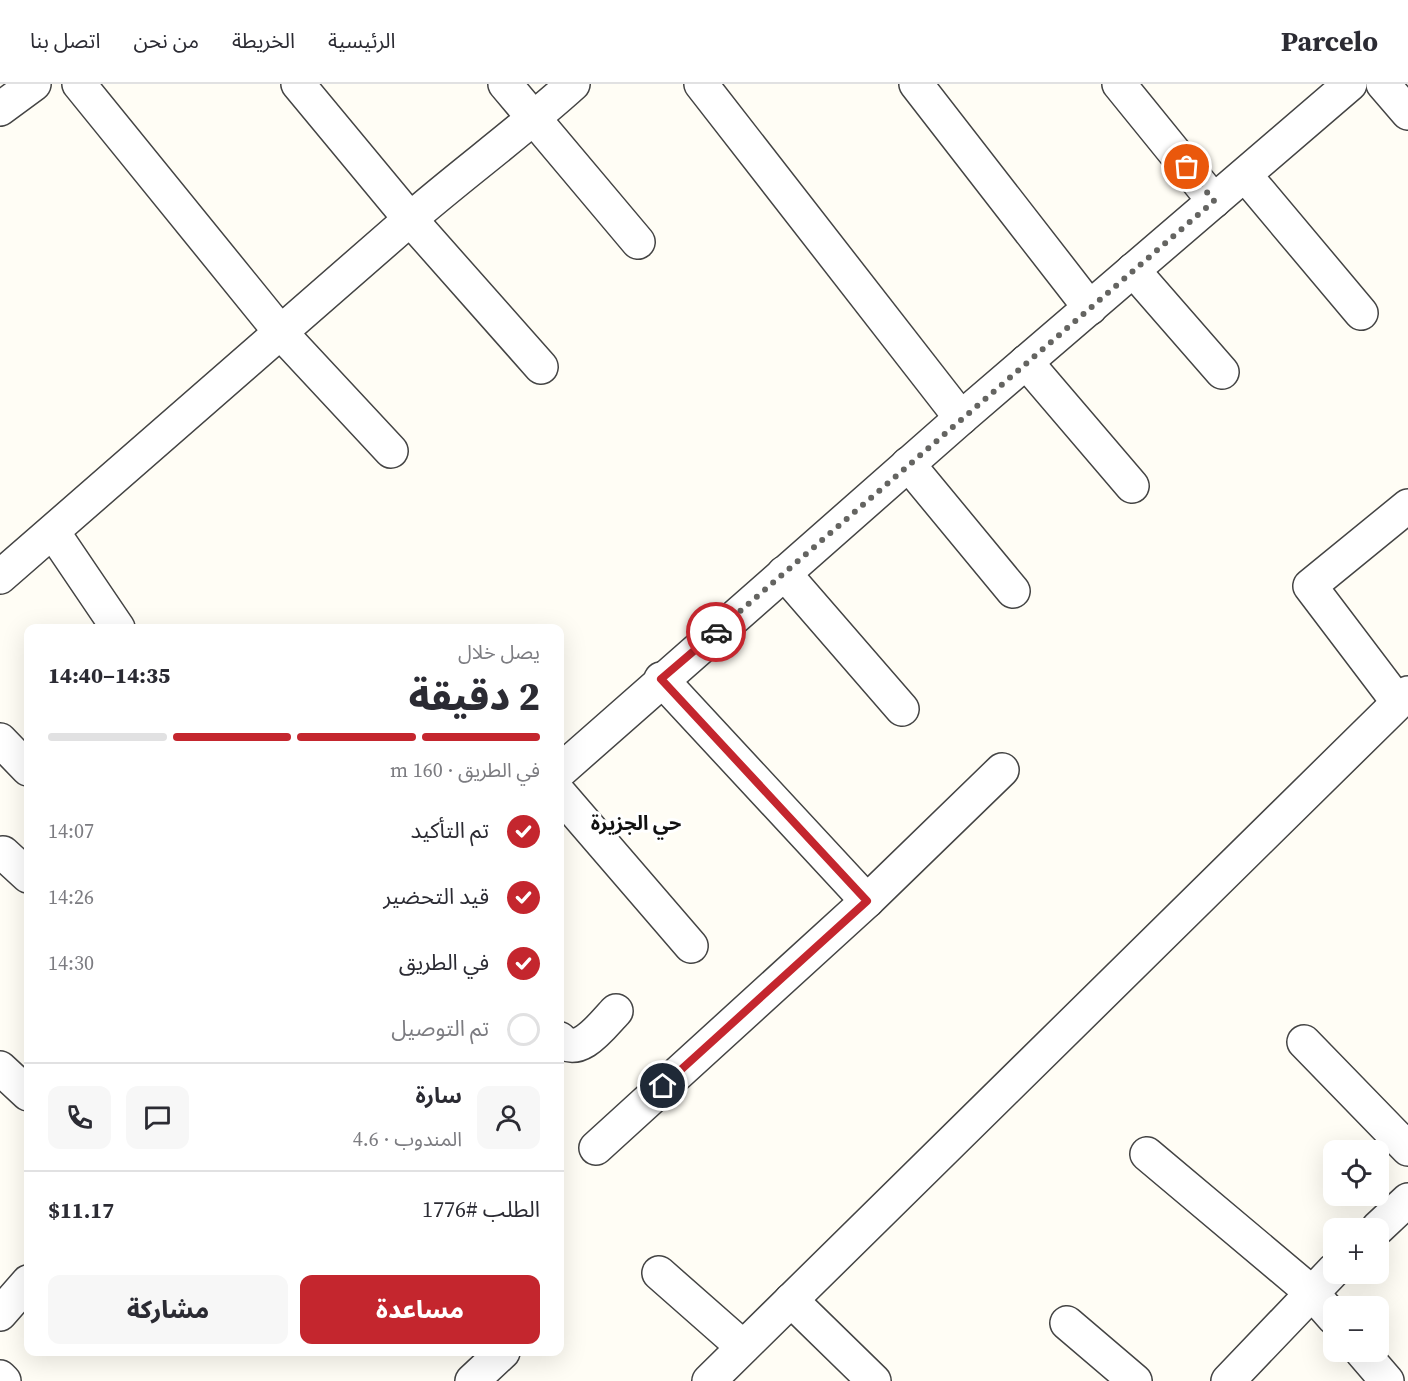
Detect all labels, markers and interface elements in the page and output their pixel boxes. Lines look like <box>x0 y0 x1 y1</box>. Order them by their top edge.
text: Parcelo <box>1281 22 1378 60</box>
text: اتصل بنا <box>30 26 100 55</box>
text: من نحن <box>133 26 199 55</box>
text: الخريطة <box>232 26 295 55</box>
text: الرئيسية <box>328 26 395 55</box>
pin <box>1161 141 1212 192</box>
icon: bag <box>1170 150 1203 183</box>
courier <box>686 602 746 662</box>
icon: car <box>700 616 733 649</box>
text: يصل خلال <box>458 638 540 666</box>
text: 14:35–14:40 <box>48 660 170 690</box>
text: 2 دقيقة <box>408 670 540 723</box>
text: في الطريق · 160 m <box>390 756 540 784</box>
district label: حي الجزيرة <box>591 809 682 840</box>
text: تم التأكيد <box>410 815 489 845</box>
icon: check <box>507 815 540 848</box>
text: 14:07 <box>48 817 94 845</box>
text: قيد التحضير <box>383 881 489 911</box>
icon: check <box>507 881 540 914</box>
text: 14:26 <box>48 883 94 911</box>
text: في الطريق <box>399 947 489 977</box>
icon: check <box>507 947 540 980</box>
text: 14:30 <box>48 949 94 977</box>
text: تم التوصيل <box>391 1013 489 1043</box>
pin <box>637 1060 688 1111</box>
icon: home <box>646 1069 679 1102</box>
text: سارة <box>416 1080 462 1110</box>
button: phone <box>48 1086 111 1149</box>
button: chat <box>126 1086 189 1149</box>
button: person <box>477 1086 540 1149</box>
text: المندوب · 4.6 <box>353 1125 462 1153</box>
map controls <box>1323 1140 1389 1362</box>
button: locate <box>1323 1140 1389 1206</box>
text: الطلب #1776 <box>422 1194 540 1224</box>
text: $11.17 <box>48 1195 114 1225</box>
button: + <box>1323 1218 1389 1284</box>
button: مشاركة <box>48 1275 288 1344</box>
button: مساعدة <box>300 1275 540 1344</box>
button: − <box>1323 1296 1389 1362</box>

